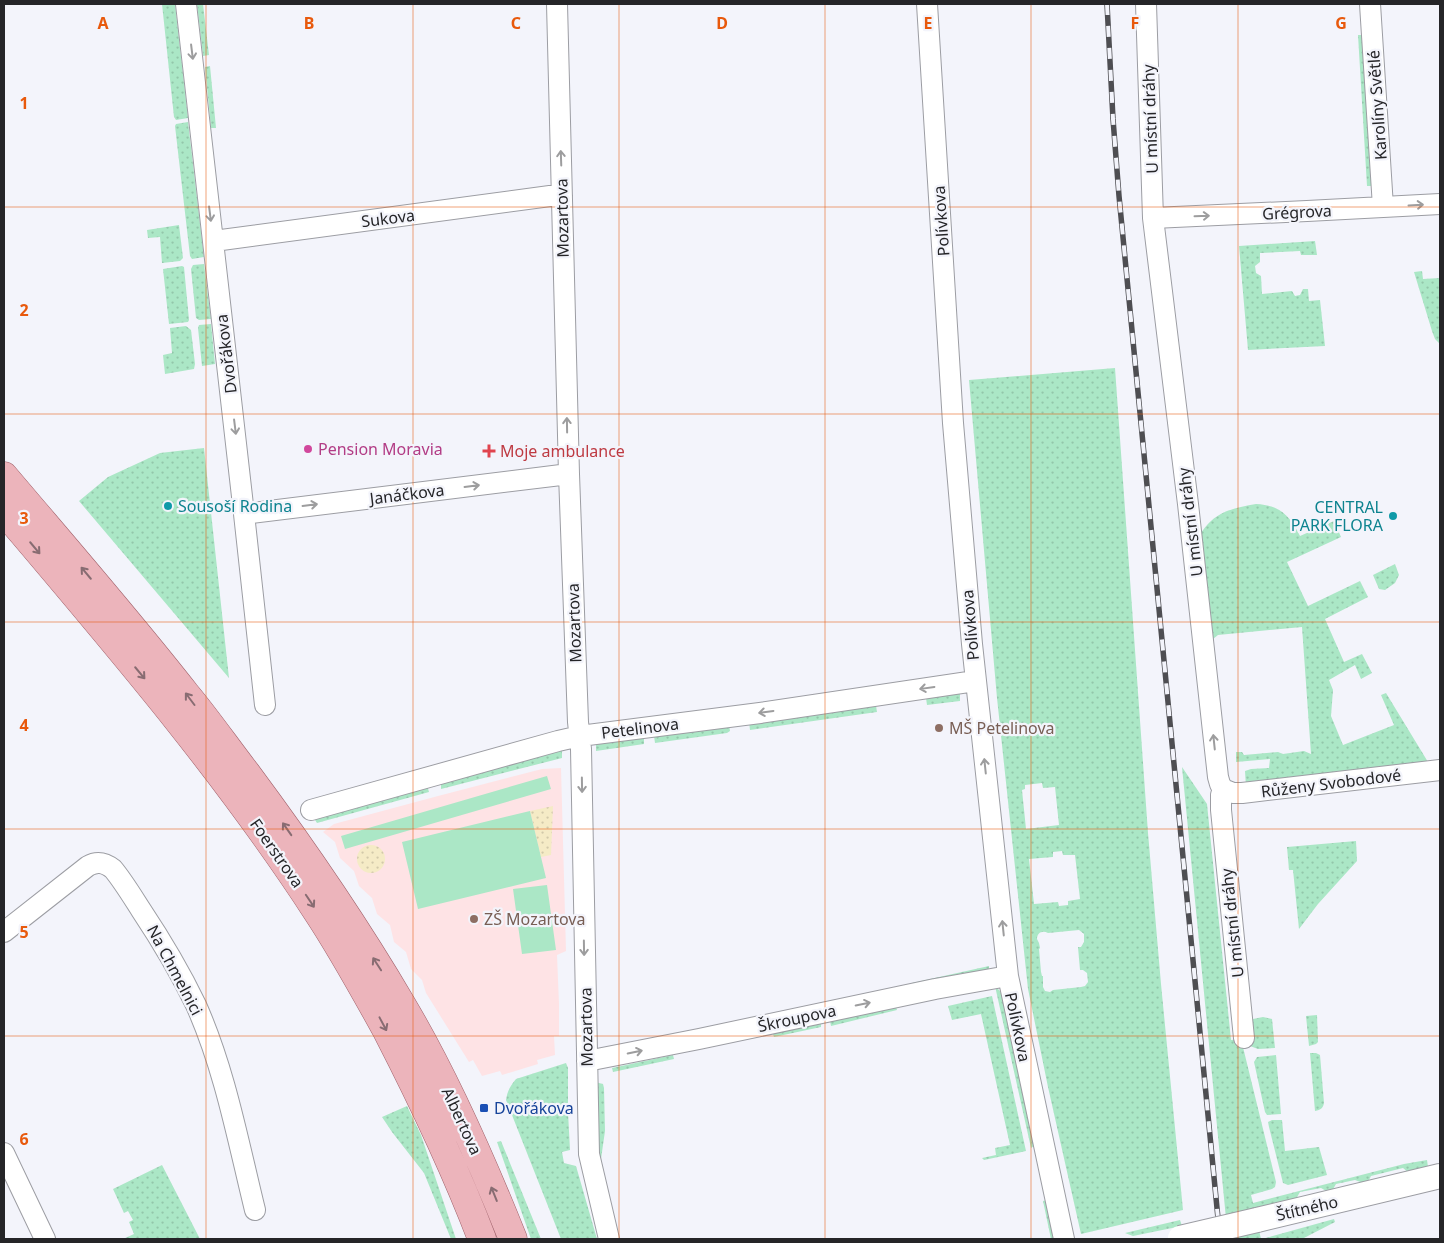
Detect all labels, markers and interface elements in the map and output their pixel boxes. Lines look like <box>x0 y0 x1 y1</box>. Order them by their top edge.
text: A <box>97 12 109 34</box>
text: B <box>304 12 314 34</box>
text: C <box>511 12 521 34</box>
text: D <box>716 12 728 34</box>
text: E <box>924 12 933 34</box>
text: F <box>1131 12 1139 34</box>
text: G <box>1335 12 1347 34</box>
one-way arrow <box>187 44 197 60</box>
street label: Karolíny Světlé <box>1362 49 1392 161</box>
street label: U místní dráhy <box>1137 63 1163 174</box>
text: 1 <box>19 92 29 114</box>
one-way arrow <box>556 150 565 166</box>
street label: Mozartova <box>550 178 574 258</box>
street label: Polívkova <box>928 185 954 257</box>
street label: Grégrova <box>1262 199 1332 225</box>
one-way arrow <box>1408 201 1424 210</box>
street label: Sukova <box>360 204 416 232</box>
one-way arrow <box>205 205 215 221</box>
one-way arrow <box>1193 211 1209 220</box>
text: 2 <box>19 299 29 321</box>
street label: Dvořákova <box>210 313 242 395</box>
one-way arrow <box>563 417 572 433</box>
one-way arrow <box>230 419 240 435</box>
place label: Pension Moravia <box>318 438 443 460</box>
place label: Moje ambulance <box>500 440 625 462</box>
marker: Pension Moravia <box>302 443 314 455</box>
marker: Moje ambulance <box>482 444 496 458</box>
street label: U místní dráhy <box>1172 465 1208 578</box>
street label: Janáčkova <box>367 479 446 510</box>
one-way arrow <box>463 481 479 491</box>
place label: Sousoší Rodina <box>178 495 292 517</box>
place label: CENTRAL PARK FLORA <box>1291 496 1384 536</box>
marker: Sousoší Rodina <box>162 500 174 512</box>
one-way arrow <box>302 500 318 510</box>
text: 3 <box>19 507 29 529</box>
marker: CENTRAL PARK FLORA <box>1387 510 1399 522</box>
one-way arrow <box>30 542 41 555</box>
one-way arrow <box>81 567 92 580</box>
street label: Mozartova <box>562 583 586 663</box>
street label: Polívkova <box>956 589 984 661</box>
one-way arrow <box>134 666 145 679</box>
one-way arrow <box>920 683 936 693</box>
one-way arrow <box>185 692 195 706</box>
one-way arrow <box>759 707 775 717</box>
street label: Petelinova <box>600 712 680 744</box>
text: 4 <box>19 714 29 736</box>
place label: MŠ Petelinova <box>949 717 1055 739</box>
marker: MŠ Petelinova <box>933 722 945 734</box>
one-way arrow <box>1209 734 1219 750</box>
one-way arrow <box>980 759 990 775</box>
street label: Růženy Svobodové <box>1260 763 1402 803</box>
one-way arrow <box>577 776 587 793</box>
street label: Foerstrova <box>245 814 309 892</box>
one-way arrow <box>282 822 292 836</box>
street label: U místní dráhy <box>1215 866 1249 979</box>
one-way arrow <box>305 894 315 908</box>
place label: ZŠ Mozartova <box>484 908 585 930</box>
marker: ZŠ Mozartova <box>468 913 480 925</box>
one-way arrow <box>998 920 1007 936</box>
text: 5 <box>19 921 29 943</box>
street label: Na Chmelnici <box>142 921 208 1019</box>
one-way arrow <box>579 939 589 955</box>
one-way arrow <box>372 958 382 972</box>
street label: Mozartova <box>574 987 598 1067</box>
street label: Polívkova <box>1000 990 1036 1064</box>
street label: Škroupova <box>756 999 838 1037</box>
one-way arrow <box>854 999 870 1008</box>
one-way arrow <box>378 1016 388 1031</box>
one-way arrow <box>627 1047 643 1057</box>
street label: Albertova <box>437 1084 487 1158</box>
place label: Dvořákova <box>494 1097 574 1119</box>
marker: Dvořákova <box>478 1102 490 1114</box>
text: 6 <box>19 1128 29 1150</box>
one-way arrow <box>489 1187 498 1202</box>
street label: Štítného <box>1274 1190 1340 1226</box>

